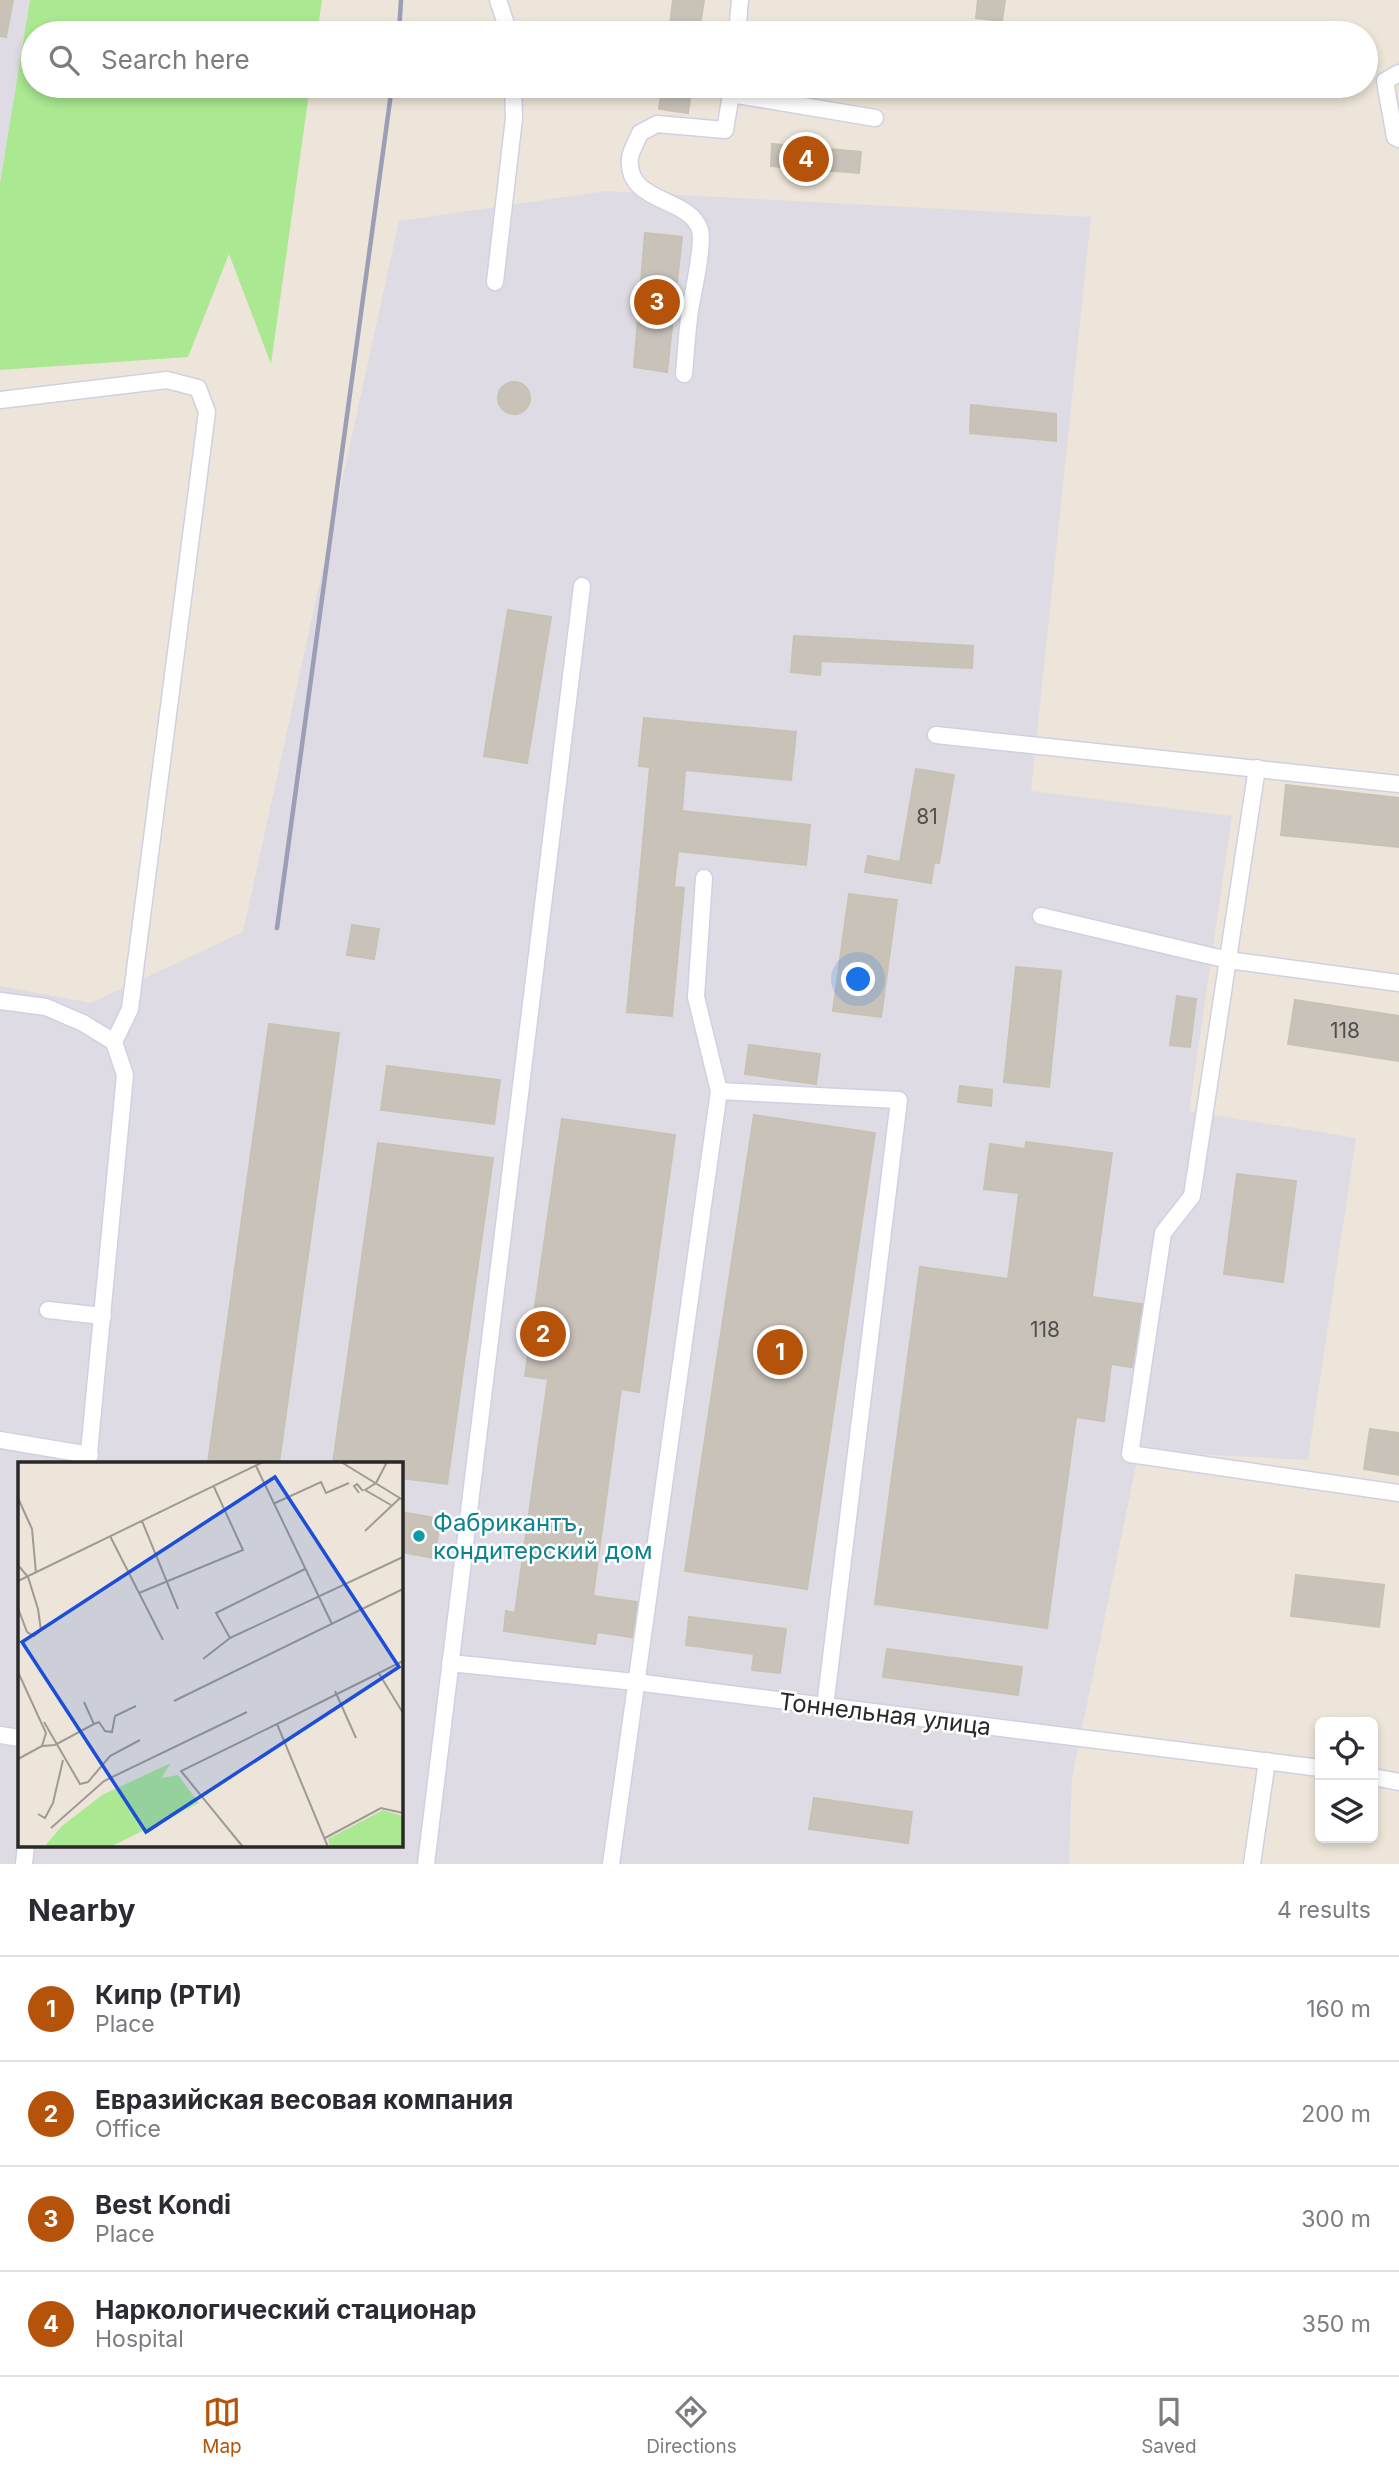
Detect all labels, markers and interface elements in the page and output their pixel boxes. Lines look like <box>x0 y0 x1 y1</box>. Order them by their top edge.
search box <box>21 21 1378 98</box>
icon: search <box>45 41 83 79</box>
text: Search here <box>101 44 250 75</box>
pin: 4 <box>783 133 829 185</box>
pin: 3 <box>634 276 680 328</box>
house number: 81 <box>916 804 938 829</box>
your location <box>841 962 875 996</box>
house number: 118 <box>1330 1018 1360 1043</box>
pin: 2 <box>520 1308 566 1360</box>
house number: 118 <box>1030 1317 1060 1342</box>
pin: 1 <box>757 1326 803 1378</box>
inset map <box>18 1462 402 1846</box>
place label: Фабрикантъ, кондитерский дом <box>433 1508 653 1565</box>
marker: Фабрикантъ, кондитерский дом <box>411 1528 427 1544</box>
street label: Тоннельная улица <box>777 1687 993 1741</box>
map controls <box>1315 1717 1378 1843</box>
button: locate <box>1315 1717 1378 1780</box>
button: layers <box>1315 1780 1378 1843</box>
text: Nearby <box>28 1892 136 1928</box>
text: 4 results <box>1277 1896 1371 1924</box>
text: Кипр (РТИ) <box>95 1979 242 2010</box>
text: 1 <box>46 1995 56 2023</box>
text: 160 m <box>1306 1995 1371 2023</box>
text: Place <box>95 2010 155 2038</box>
text: Евразийская весовая компания <box>95 2084 513 2115</box>
text: 2 <box>44 2100 58 2128</box>
text: 200 m <box>1301 2100 1371 2128</box>
text: Office <box>95 2115 161 2143</box>
text: Best Kondi <box>95 2189 231 2220</box>
text: 3 <box>44 2205 58 2233</box>
text: 300 m <box>1301 2205 1371 2233</box>
text: Place <box>95 2220 155 2248</box>
text: Наркологический стационар <box>95 2294 476 2325</box>
text: 4 <box>43 2310 59 2338</box>
text: 350 m <box>1302 2310 1371 2338</box>
text: Hospital <box>95 2325 184 2353</box>
tab: Map <box>202 2393 242 2458</box>
tab: Directions <box>646 2393 737 2458</box>
tab: Saved <box>1141 2393 1197 2458</box>

